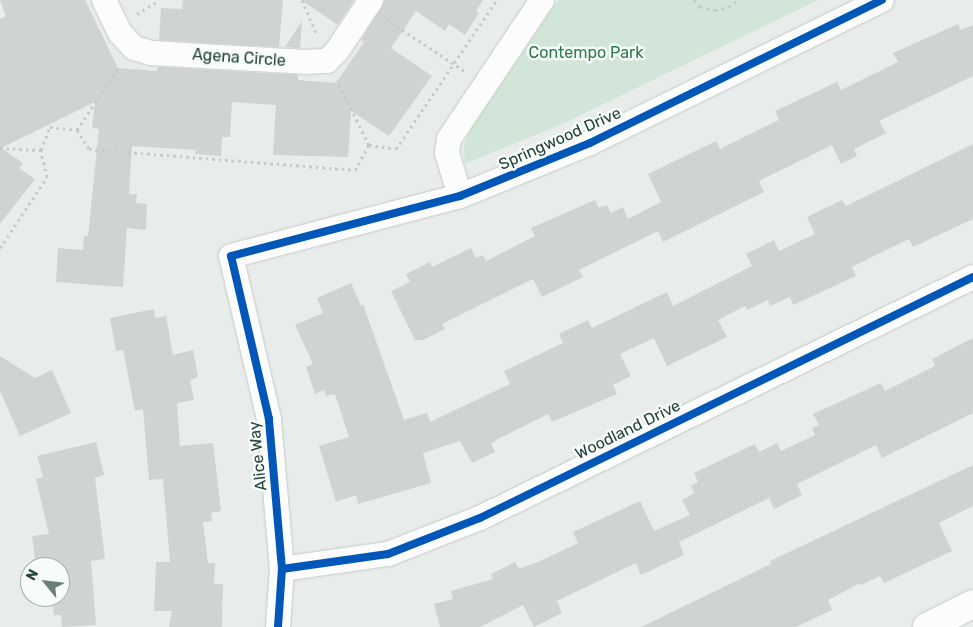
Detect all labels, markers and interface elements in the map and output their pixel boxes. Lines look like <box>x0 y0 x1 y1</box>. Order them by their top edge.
park label: Contempo Park <box>529 43 643 63</box>
street label: Agena Circle <box>192 45 286 71</box>
street label: Springwood Drive <box>496 103 624 175</box>
street label: Woodland Drive <box>572 396 684 464</box>
street label: Alice Way <box>245 420 271 492</box>
north arrow <box>20 557 70 607</box>
text: N <box>22 566 42 584</box>

